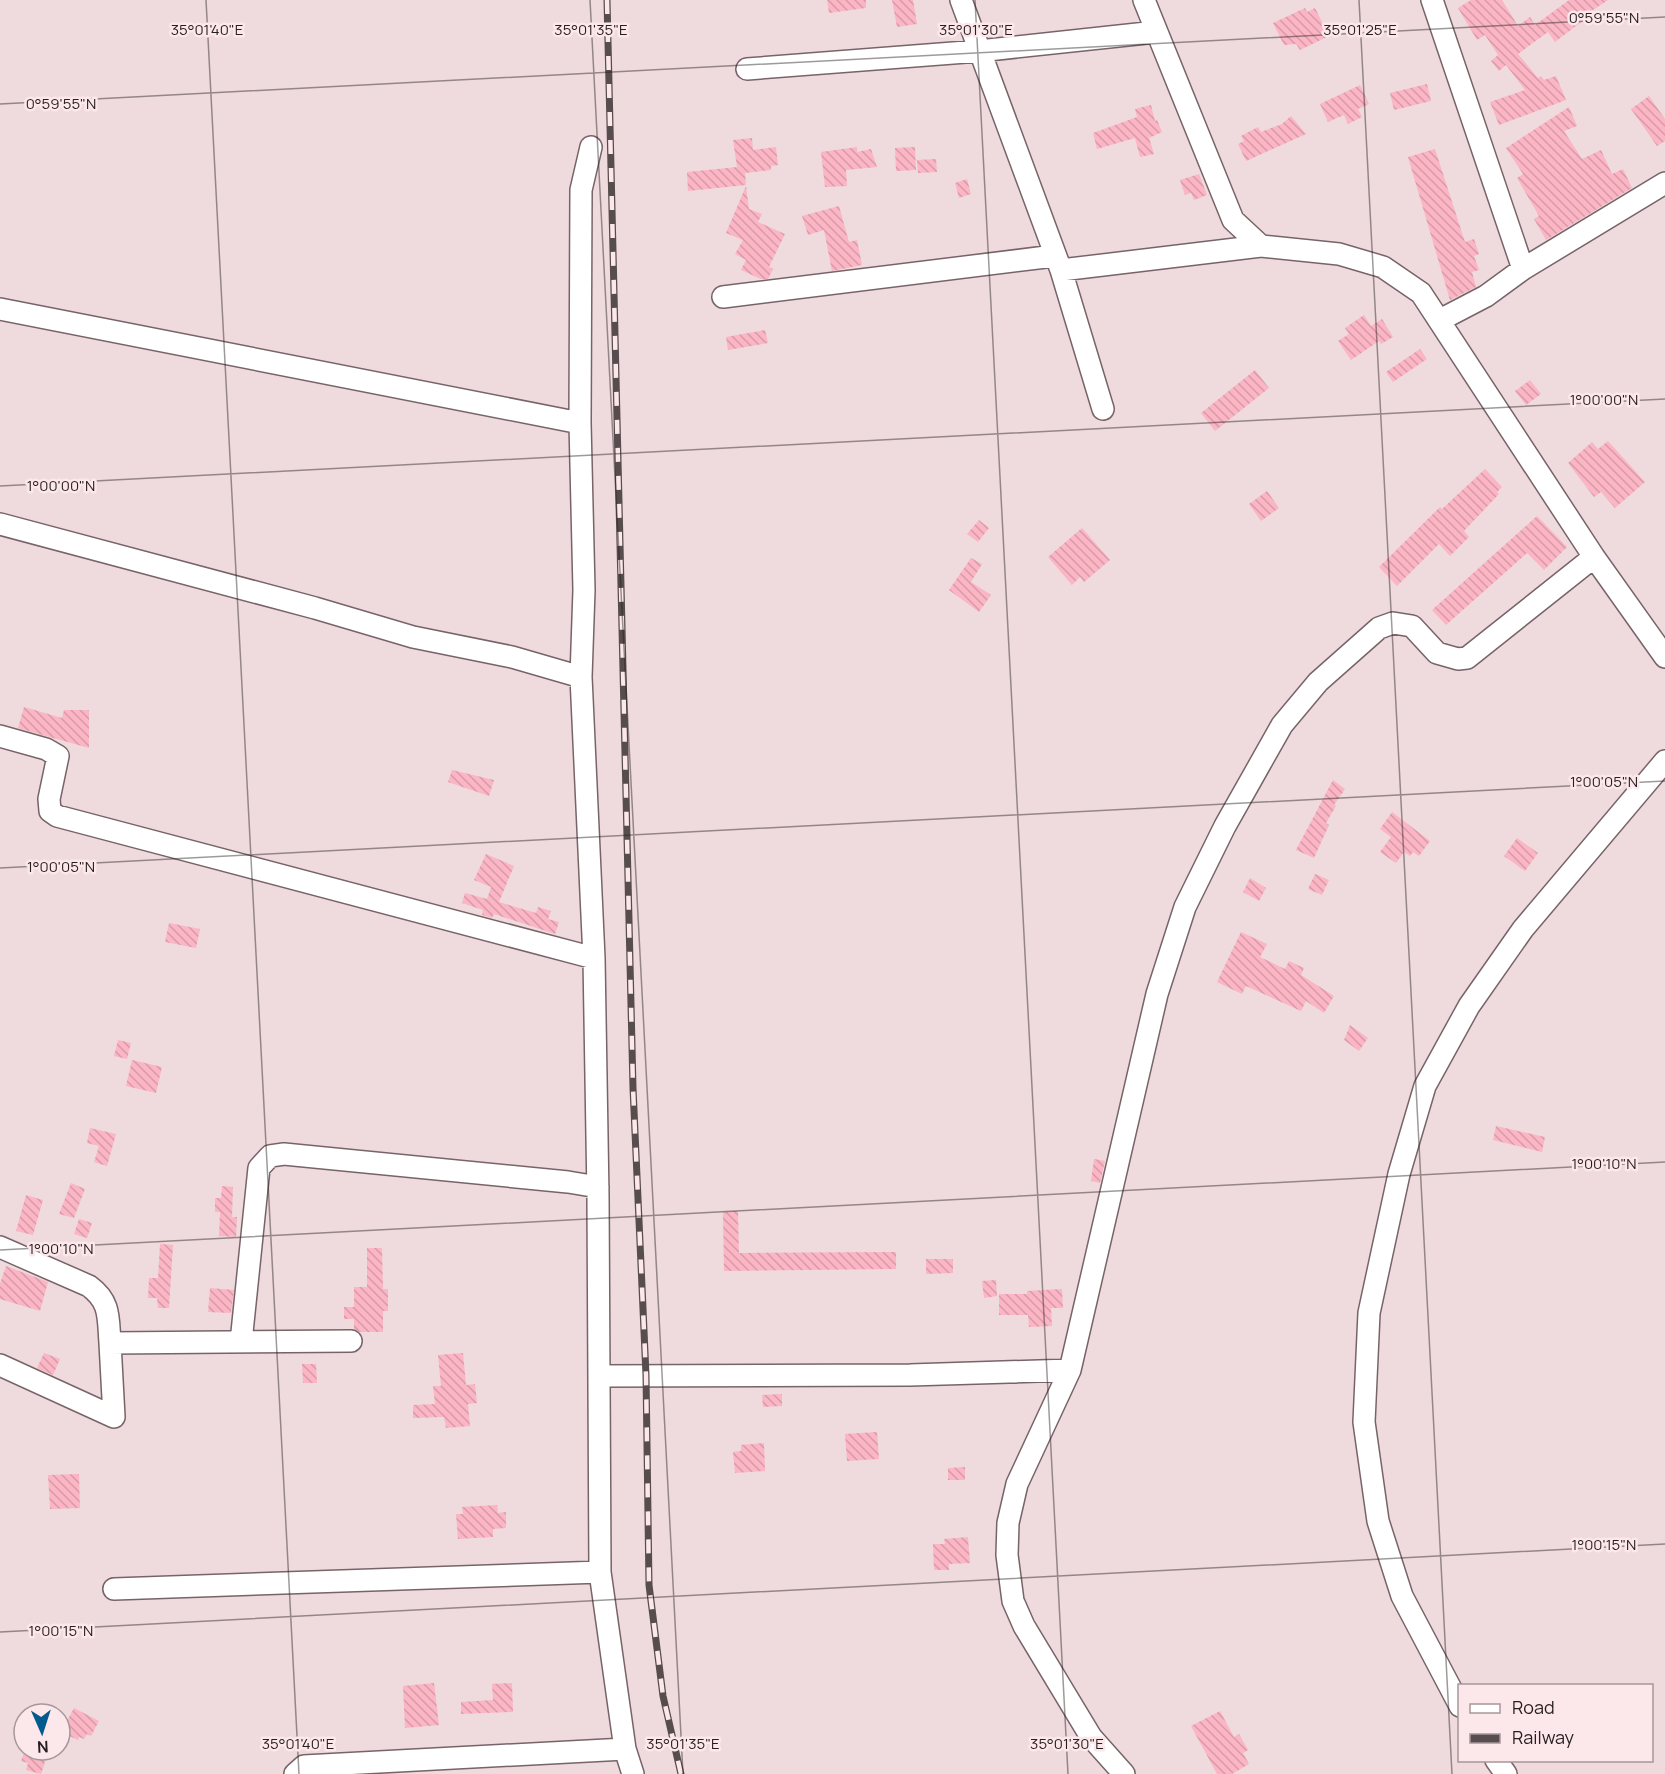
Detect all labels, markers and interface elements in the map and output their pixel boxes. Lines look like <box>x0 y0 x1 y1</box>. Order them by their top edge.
text: 0°59'55"N <box>1569 7 1639 28</box>
text: 35°01'40"E <box>171 19 243 40</box>
text: 35°01'35"E <box>554 19 628 40</box>
text: 35°01'30"E <box>939 19 1013 40</box>
text: 35°01'25"E <box>1323 19 1397 40</box>
text: 0°59'55"N <box>26 93 96 114</box>
text: 1°00'00"N <box>1570 389 1638 410</box>
text: 1°00'00"N <box>27 475 95 496</box>
text: 1°00'05"N <box>1570 771 1638 792</box>
text: 1°00'05"N <box>27 856 95 877</box>
text: 1°00'10"N <box>1571 1153 1637 1174</box>
text: 1°00'10"N <box>28 1238 94 1259</box>
text: 1°00'15"N <box>1572 1534 1636 1555</box>
text: 1°00'15"N <box>29 1620 93 1641</box>
legend <box>1458 1684 1653 1762</box>
text: Road <box>1512 1695 1555 1719</box>
north arrow <box>12 1702 72 1762</box>
text: Railway <box>1512 1725 1574 1749</box>
text: 35°01'40"E <box>262 1733 334 1754</box>
text: 35°01'35"E <box>646 1733 720 1754</box>
text: 35°01'30"E <box>1030 1733 1104 1754</box>
text: N <box>36 1736 49 1758</box>

